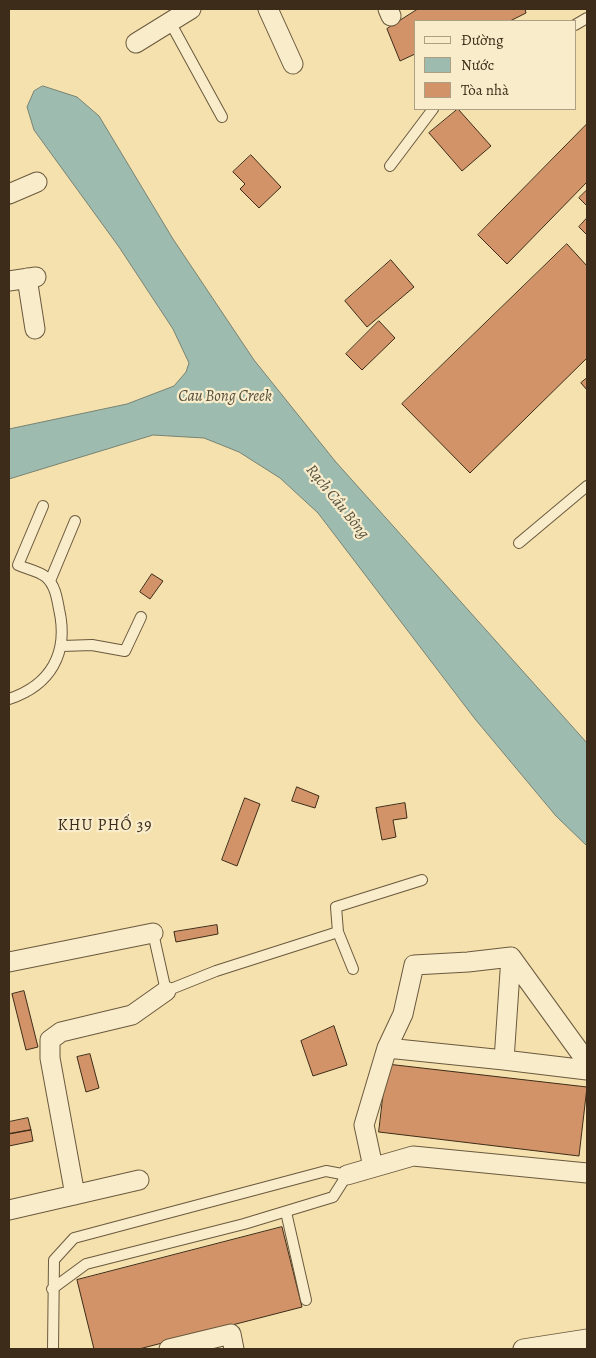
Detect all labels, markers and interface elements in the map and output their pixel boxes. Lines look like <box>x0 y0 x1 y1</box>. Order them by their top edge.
legend <box>414 20 576 110</box>
text: Đường <box>461 30 503 50</box>
text: Nước <box>461 55 494 75</box>
text: Tòa nhà <box>461 80 509 100</box>
water label: Cau Bong Creek <box>178 387 272 407</box>
water label: Rạch Cầu Bông <box>301 461 373 543</box>
district label: KHU PHỐ 39 <box>56 816 154 836</box>

